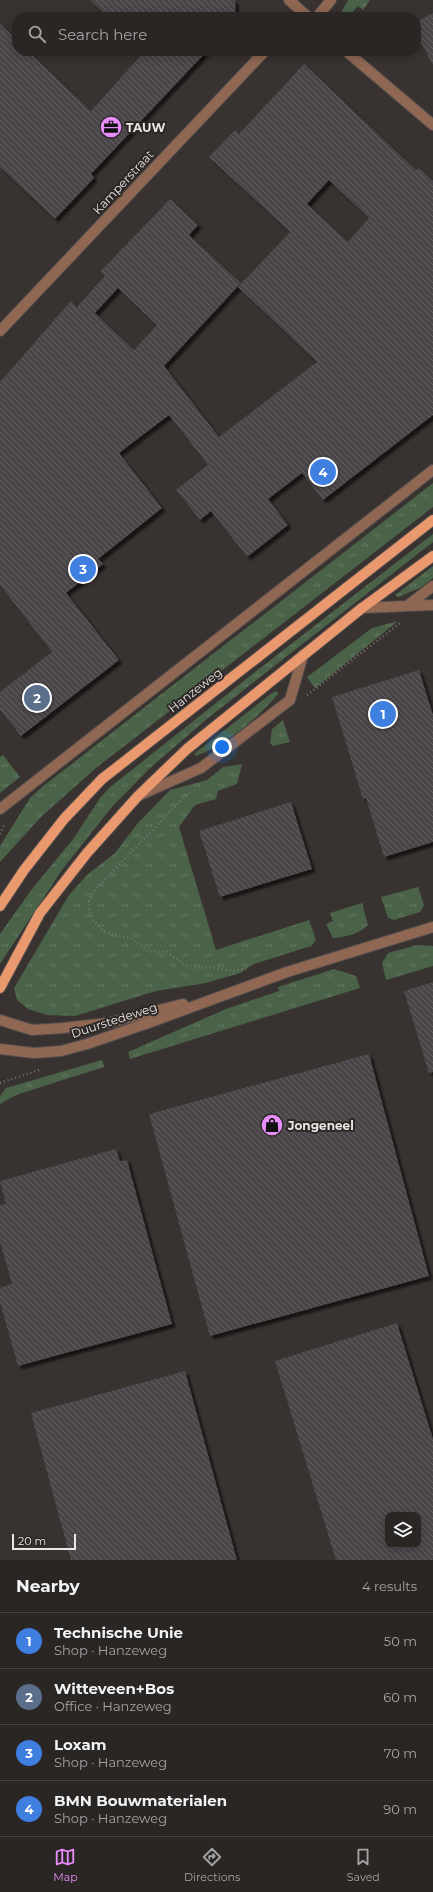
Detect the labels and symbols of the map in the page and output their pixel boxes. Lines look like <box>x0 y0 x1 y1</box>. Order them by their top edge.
office icon: TAUW <box>98 114 124 140</box>
place label: TAUW <box>126 120 165 135</box>
street label: Kamperstraat <box>89 147 157 217</box>
pin: 4 <box>310 457 336 487</box>
pin: 3 <box>70 554 96 584</box>
street label: Hanzeweg <box>165 664 225 716</box>
pin: 2 <box>24 683 50 713</box>
pin: 1 <box>370 699 396 729</box>
your location <box>212 737 232 757</box>
street label: Duurstedeweg <box>69 999 159 1041</box>
shop icon: Jongeneel <box>259 1112 285 1138</box>
place label: Jongeneel <box>287 1118 354 1133</box>
scale bar <box>12 1532 76 1551</box>

